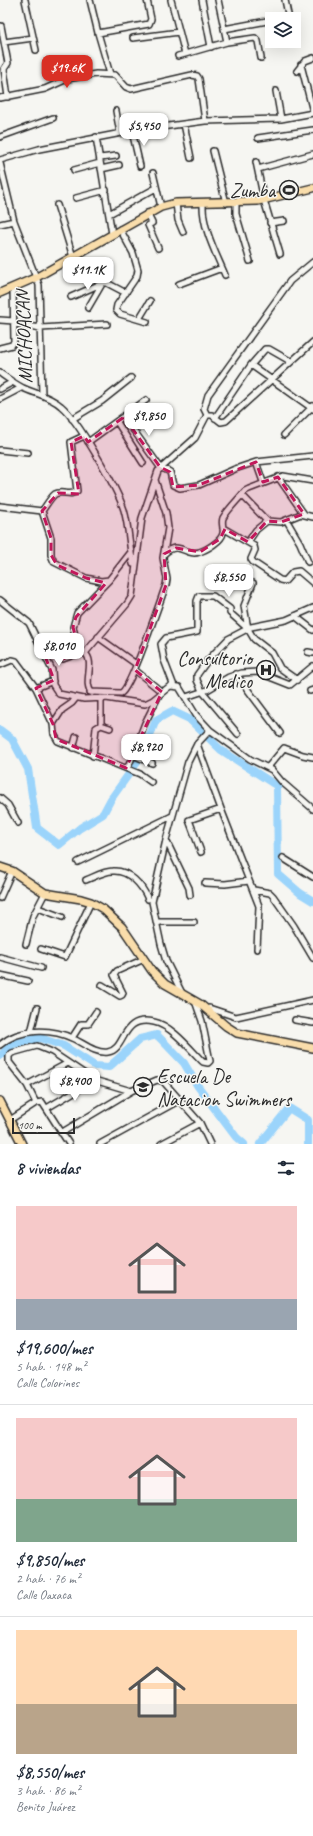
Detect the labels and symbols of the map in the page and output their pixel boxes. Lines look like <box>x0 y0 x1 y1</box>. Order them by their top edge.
pin: $19.6K <box>34 55 100 89</box>
pin: $5,450 <box>111 113 177 147</box>
place label: Zumba <box>230 178 277 203</box>
sports icon: Zumba <box>278 179 300 201</box>
pin: $11.1K <box>55 257 121 291</box>
street label: MICHOACAN <box>10 288 38 384</box>
pin: $9,850 <box>116 403 182 437</box>
pin: $8,550 <box>196 564 262 598</box>
pin: $8,010 <box>26 633 92 667</box>
place label: Consultorio Medico <box>177 646 254 694</box>
hospital icon: Consultorio Medico <box>255 659 277 681</box>
pin: $8,920 <box>113 734 179 768</box>
place label: Escuela De Natacion Swimmers <box>157 1064 293 1112</box>
pin: $8,400 <box>42 1068 108 1102</box>
school or university icon: Escuela De Natacion Swimmers <box>132 1076 154 1098</box>
scale bar <box>12 1116 75 1135</box>

